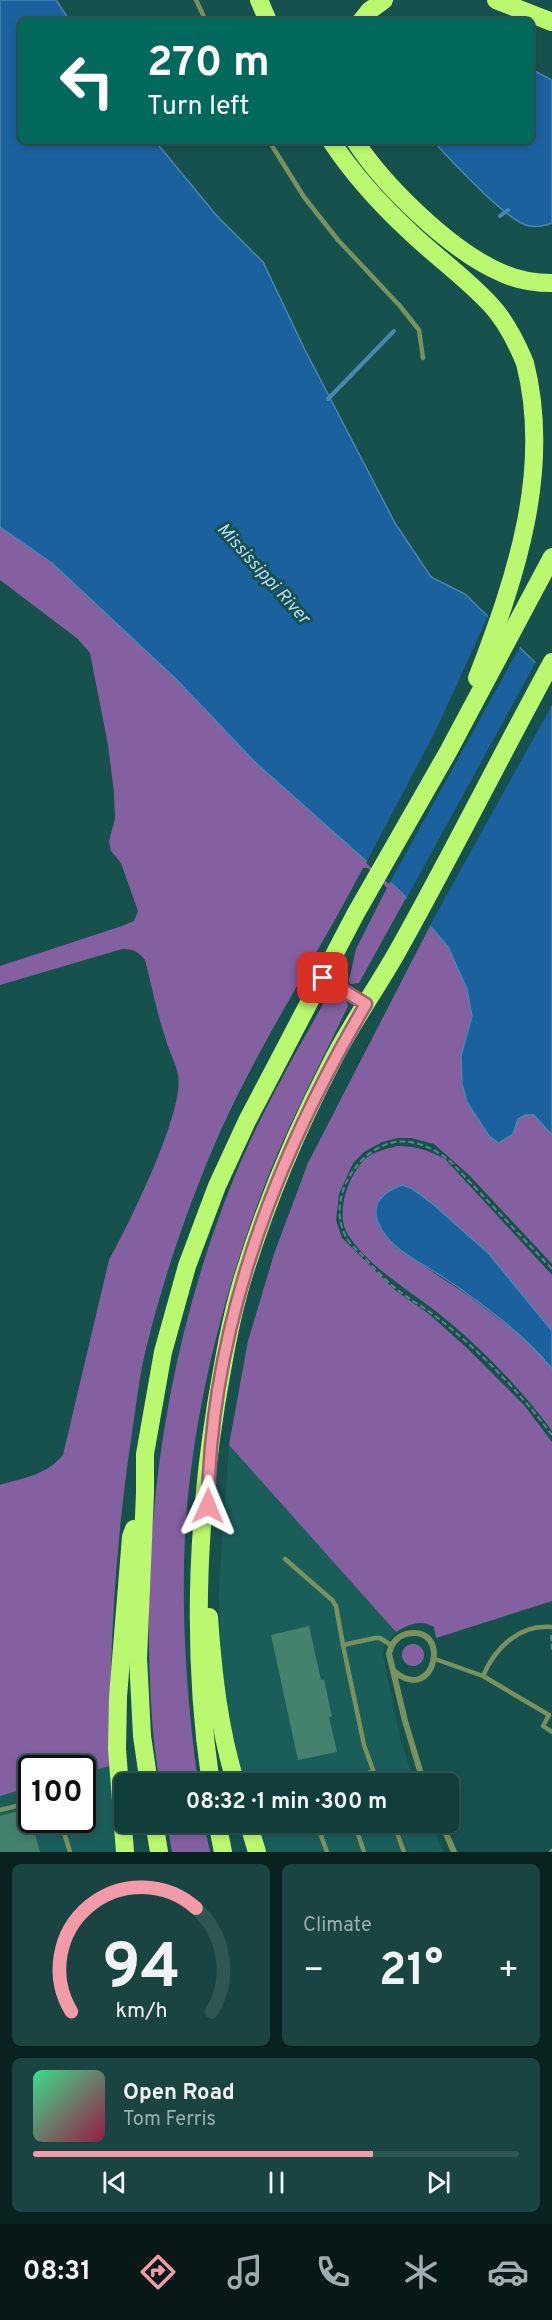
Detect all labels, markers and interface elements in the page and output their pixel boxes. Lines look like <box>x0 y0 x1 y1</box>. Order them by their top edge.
text: 270 m <box>147 38 270 91</box>
icon: left <box>48 42 126 120</box>
text: Turn left <box>147 90 249 124</box>
water label: Mississippi River <box>211 519 316 631</box>
pin <box>297 952 348 1003</box>
icon: arrive <box>306 961 339 994</box>
position arrow <box>176 1474 240 1538</box>
speed limit sign: 100 <box>18 1755 96 1833</box>
text: 08:32 · 1 min · 300 m <box>186 1789 387 1816</box>
text: Climate <box>303 1913 372 1939</box>
text: 94 <box>102 1931 180 2010</box>
text: 21° <box>379 1944 443 2001</box>
text: − <box>303 1951 324 1993</box>
text: + <box>498 1951 519 1993</box>
text: km/h <box>115 1998 167 2025</box>
text: Open Road <box>123 2080 235 2107</box>
text: Tom Ferris <box>123 2107 216 2133</box>
icon: previous <box>98 2166 131 2199</box>
icon: pause <box>260 2166 293 2199</box>
icon: next <box>422 2166 455 2199</box>
icon: directions <box>137 2251 179 2293</box>
icon: music <box>224 2251 266 2293</box>
icon: phone <box>312 2251 354 2293</box>
icon: climate <box>400 2251 442 2293</box>
icon: car <box>487 2251 529 2293</box>
text: 08:31 <box>23 2255 91 2289</box>

